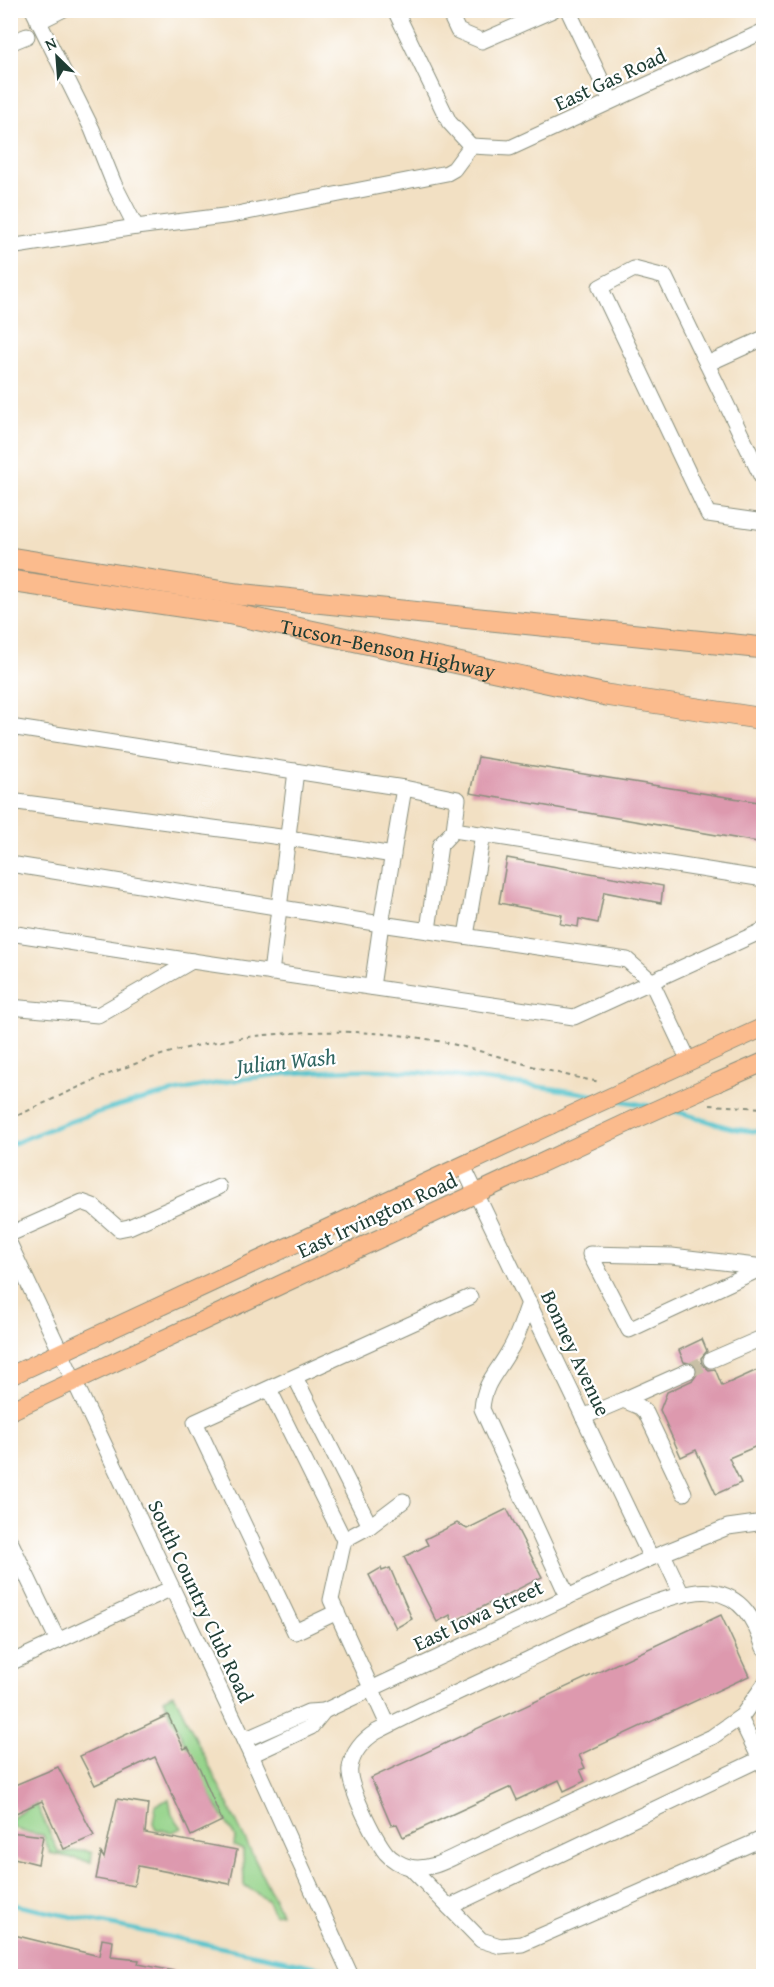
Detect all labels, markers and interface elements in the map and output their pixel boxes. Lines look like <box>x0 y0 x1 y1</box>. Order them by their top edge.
north arrow <box>27 27 87 87</box>
text: N <box>41 30 61 57</box>
street label: East Gas Road <box>549 39 672 118</box>
street label: Tucson–Benson Highway <box>277 609 499 686</box>
water label: Julian Wash <box>231 1040 337 1083</box>
street label: East Irvington Road <box>292 1164 463 1266</box>
street label: Bonney Avenue <box>533 1285 619 1421</box>
street label: South Country Club Road <box>140 1494 262 1708</box>
street label: East Iowa Street <box>408 1571 549 1659</box>

